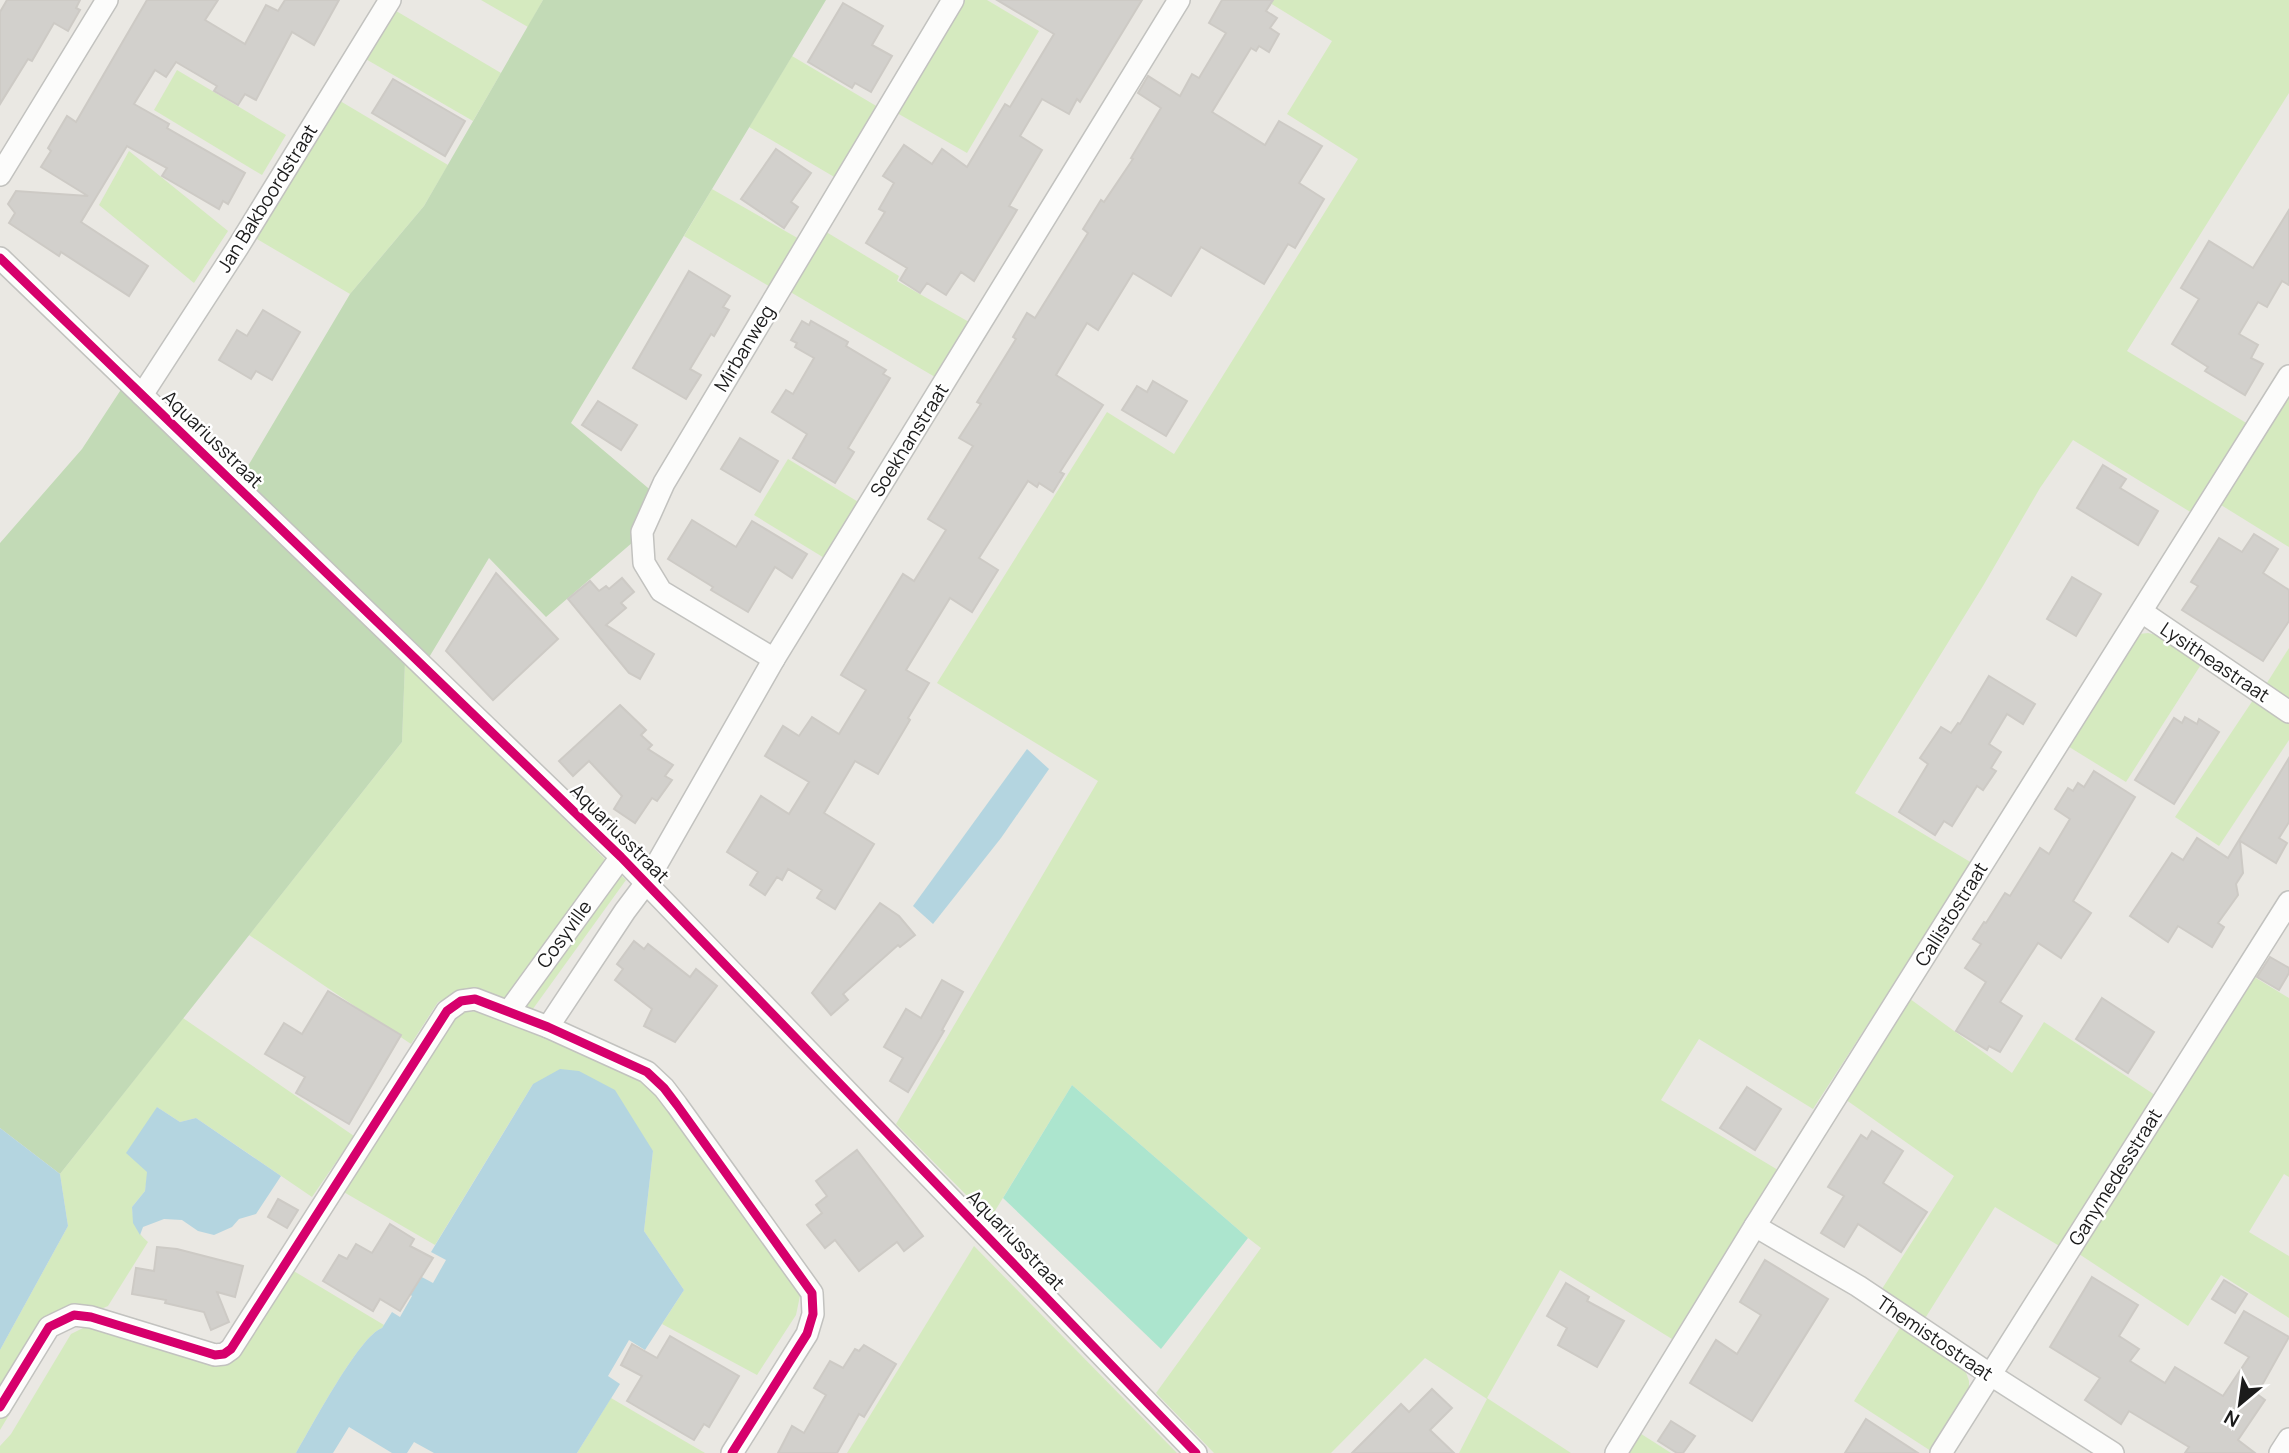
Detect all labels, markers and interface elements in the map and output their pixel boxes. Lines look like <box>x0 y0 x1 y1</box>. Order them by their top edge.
street label: Jan Bakboordstraat <box>211 119 323 277</box>
street label: Mirbanweg <box>708 300 780 396</box>
street label: Soekhanstraat <box>864 378 954 502</box>
street label: Aquariusstraat <box>157 384 269 494</box>
street label: Lysitheastraat <box>2155 616 2275 708</box>
street label: Aquariusstraat <box>565 778 675 888</box>
street label: Callistostraat <box>1909 857 1993 971</box>
street label: Cosyville <box>530 895 598 973</box>
street label: Ganymedesstraat <box>2062 1103 2168 1251</box>
street label: Aquariusstraat <box>961 1184 1071 1296</box>
street label: Themistostraat <box>1872 1289 1998 1387</box>
north arrow <box>2205 1369 2275 1439</box>
text: N <box>2219 1404 2244 1434</box>

